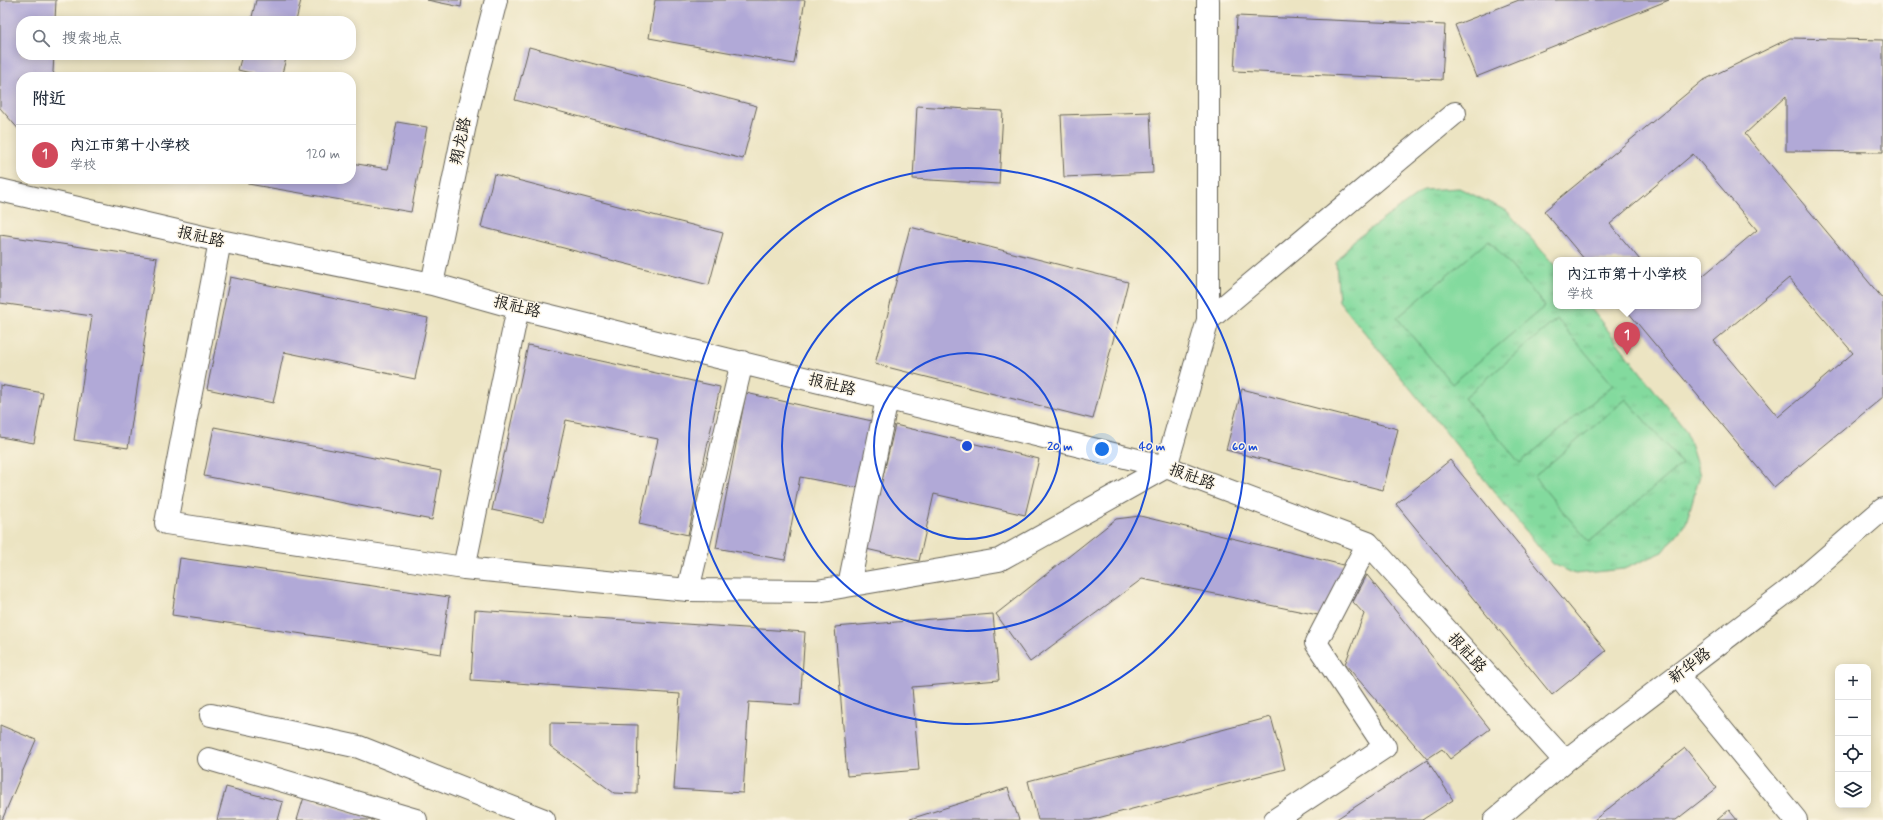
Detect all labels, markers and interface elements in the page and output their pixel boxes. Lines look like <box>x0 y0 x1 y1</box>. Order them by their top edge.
search box <box>16 16 356 60</box>
icon: search <box>30 27 52 49</box>
text: 搜索地点 <box>62 29 122 49</box>
text: 附近 <box>32 88 66 110</box>
street label: 翔龙路 <box>446 115 476 167</box>
text: 内江市第十小学校 <box>70 136 190 156</box>
text: 1 <box>42 146 48 163</box>
text: 120 m <box>306 146 340 163</box>
text: 学校 <box>70 157 96 174</box>
street label: 报社路 <box>175 221 227 253</box>
popup <box>1553 257 1701 309</box>
text: 内江市第十小学校 <box>1567 265 1687 285</box>
text: 学校 <box>1567 286 1593 303</box>
street label: 报社路 <box>491 291 543 323</box>
pin: 1 <box>1614 322 1640 355</box>
street label: 报社路 <box>806 369 858 401</box>
centre of rings <box>960 439 974 453</box>
text: 20 m <box>1047 439 1073 455</box>
your location <box>1092 439 1112 459</box>
text: 40 m <box>1139 439 1166 455</box>
text: 60 m <box>1232 439 1258 455</box>
street label: 报社路 <box>1166 459 1218 495</box>
street label: 报社路 <box>1443 628 1491 678</box>
street label: 新华路 <box>1665 643 1715 689</box>
map controls <box>1835 664 1871 808</box>
button: + <box>1835 664 1871 700</box>
button: − <box>1835 700 1871 736</box>
button: locate <box>1835 736 1871 772</box>
button: layers <box>1835 772 1871 808</box>

